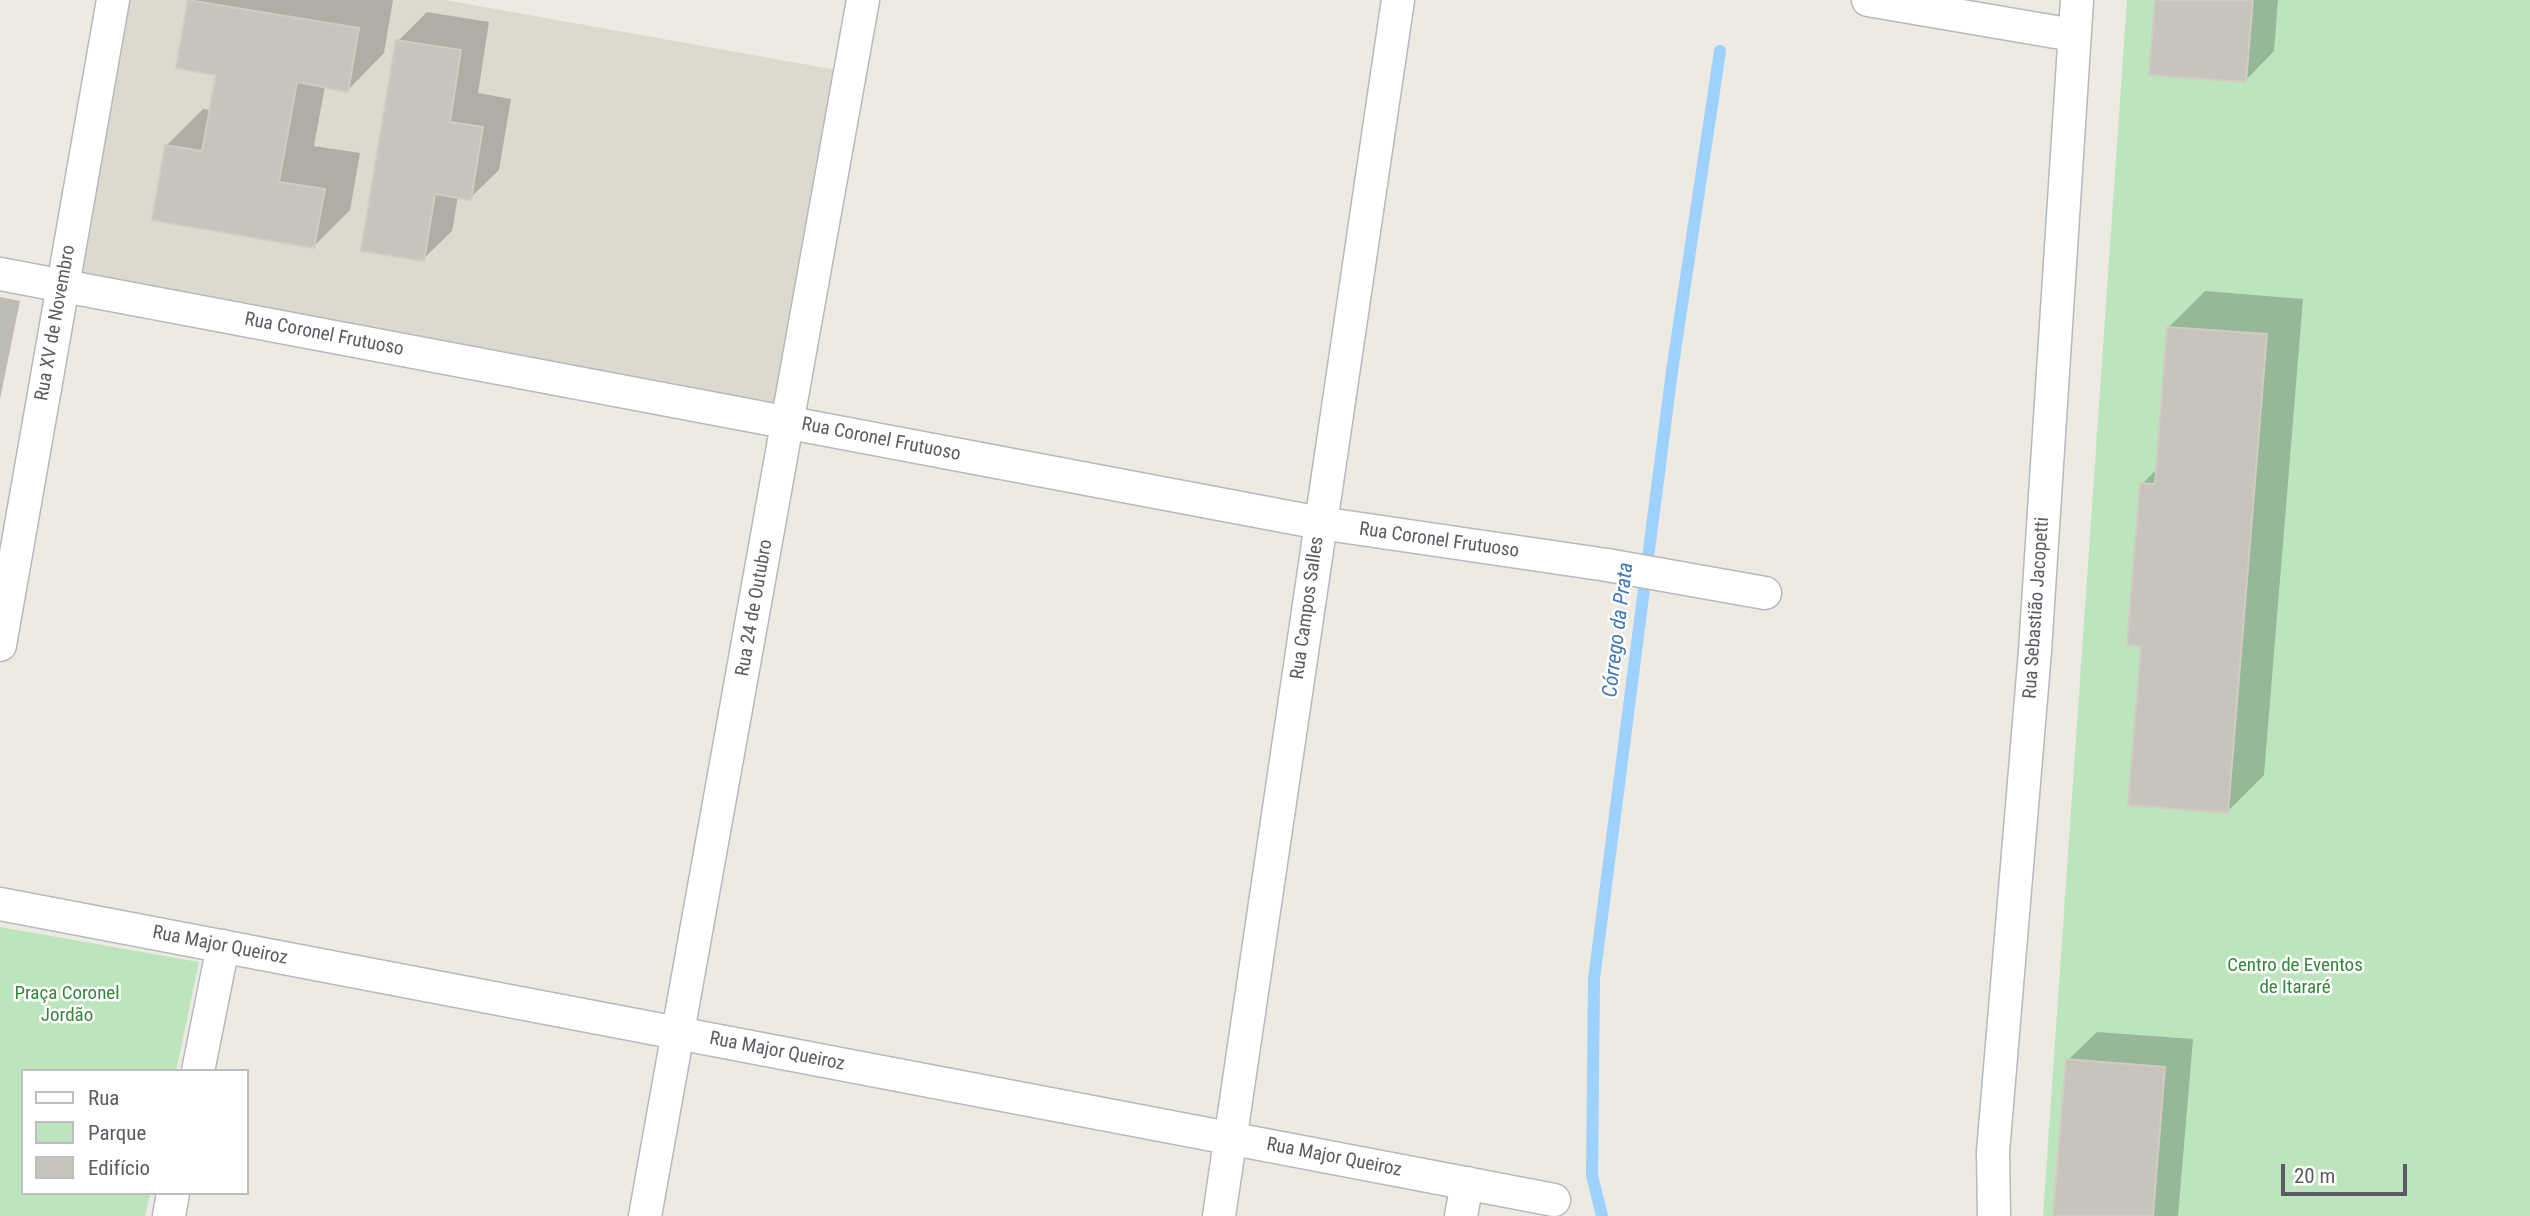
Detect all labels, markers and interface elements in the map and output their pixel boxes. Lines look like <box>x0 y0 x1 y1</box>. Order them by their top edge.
street label: Rua XV de Novembro <box>31 243 81 403</box>
street label: Rua Coronel Frutuoso <box>243 308 405 362</box>
street label: Rua Coronel Frutuoso <box>800 413 962 467</box>
street label: Rua Sebastião Jacopetti <box>2019 516 2055 700</box>
street label: Rua Coronel Frutuoso <box>1357 518 1521 564</box>
street label: Rua Campos Salles <box>1287 535 1329 681</box>
street label: Rua 24 de Outubro <box>732 538 778 678</box>
water label: Córrego da Prata <box>1598 561 1640 699</box>
street label: Rua Major Queiroz <box>150 922 290 970</box>
park label: Centro de Eventos de Itararé <box>2227 955 2363 999</box>
park label: Praça Coronel Jordão <box>14 983 120 1027</box>
street label: Rua Major Queiroz <box>707 1028 847 1076</box>
legend <box>21 1069 248 1195</box>
text: Rua <box>88 1086 119 1110</box>
text: Parque <box>88 1121 146 1145</box>
street label: Rua Major Queiroz <box>1264 1134 1404 1182</box>
scale bar <box>2285 1150 2411 1194</box>
text: Edifício <box>88 1156 150 1180</box>
text: 20 m <box>2294 1164 2335 1188</box>

